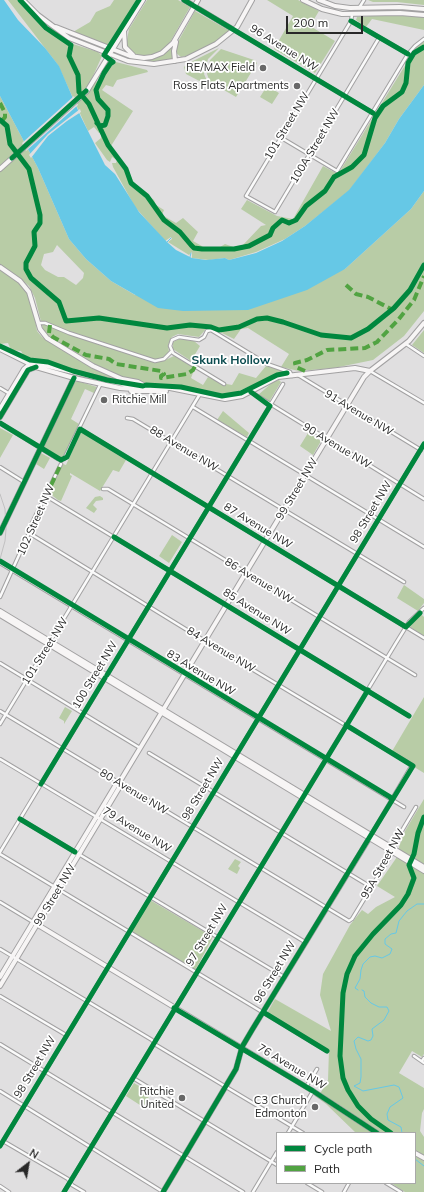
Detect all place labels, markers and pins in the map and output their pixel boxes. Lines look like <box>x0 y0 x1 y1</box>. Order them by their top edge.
place label: RE/MAX Field <box>186 61 255 75</box>
marker: RE/MAX Field <box>258 63 268 73</box>
place label: Ross Flats Apartments <box>173 79 289 93</box>
marker: Ross Flats Apartments <box>292 81 302 91</box>
place label: Ritchie Mill <box>112 393 167 407</box>
marker: Ritchie Mill <box>99 395 109 405</box>
place label: Ritchie United <box>139 1085 174 1111</box>
marker: Ritchie United <box>177 1093 187 1103</box>
place label: C3 Church Edmonton <box>254 1094 307 1120</box>
marker: C3 Church Edmonton <box>310 1102 320 1112</box>

